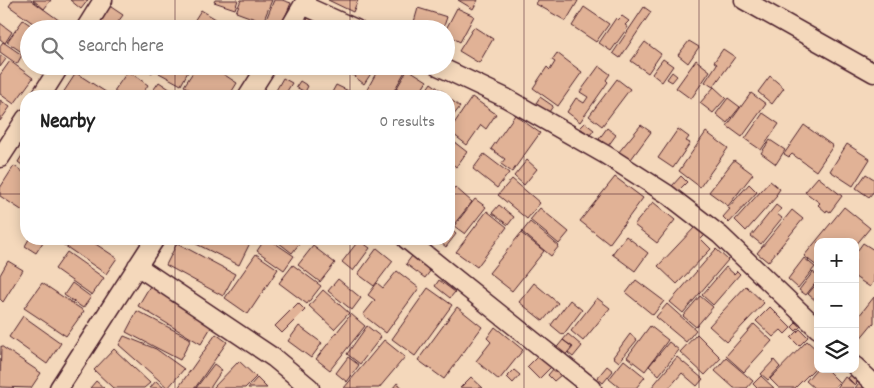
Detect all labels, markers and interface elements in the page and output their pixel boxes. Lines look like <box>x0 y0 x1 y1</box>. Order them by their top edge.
search box <box>20 20 455 75</box>
icon: search <box>38 34 66 62</box>
text: Search here <box>78 34 164 61</box>
text: Nearby <box>40 108 95 138</box>
text: 0 results <box>380 111 435 134</box>
map controls <box>814 238 859 373</box>
button: + <box>814 238 859 283</box>
button: − <box>814 283 859 328</box>
button: layers <box>814 328 859 373</box>

